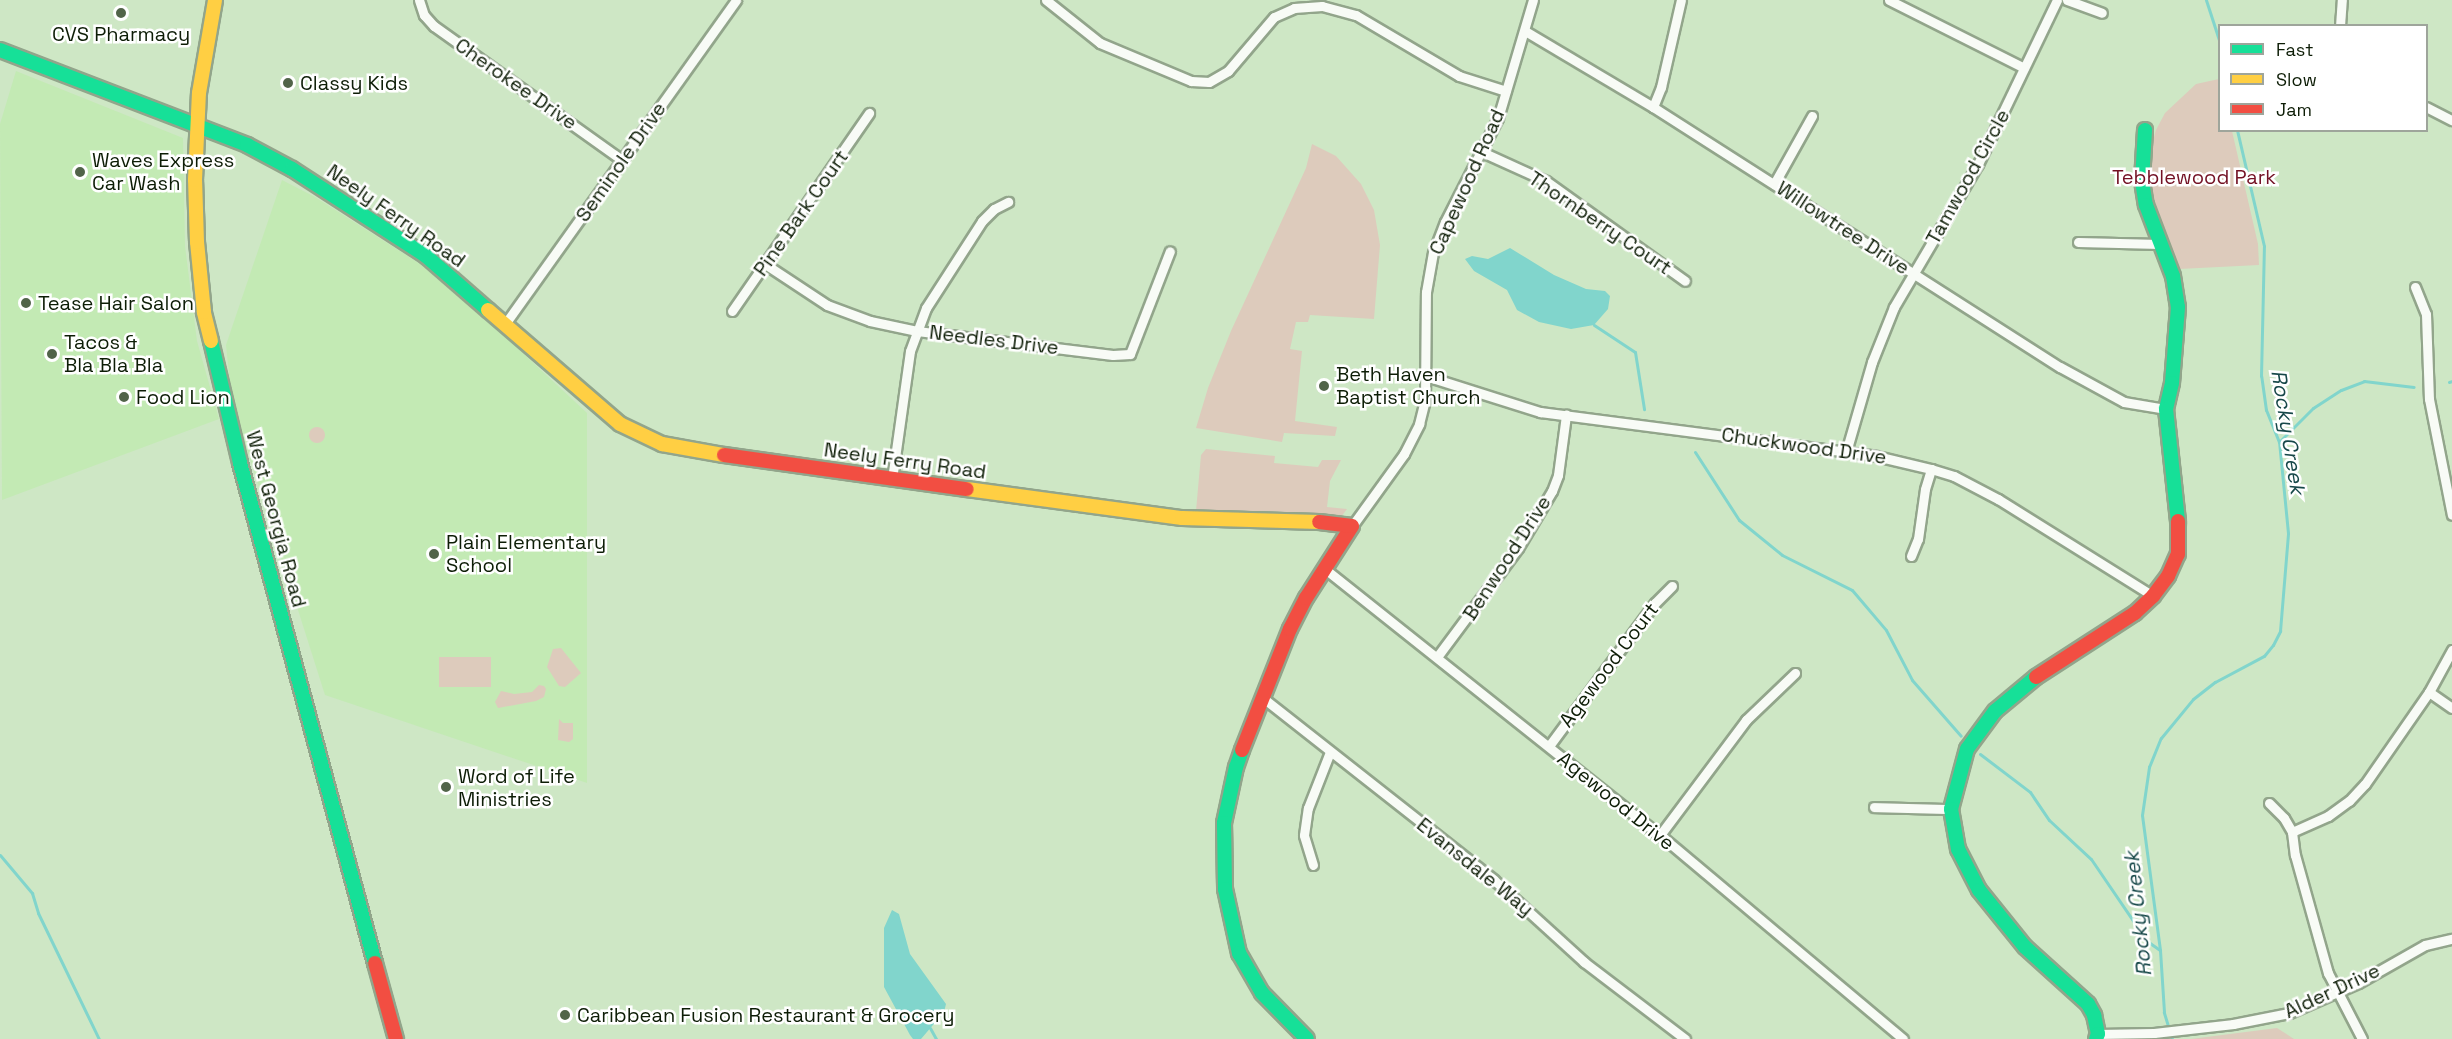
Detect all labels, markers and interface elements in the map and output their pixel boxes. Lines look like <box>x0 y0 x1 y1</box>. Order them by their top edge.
marker: CVS Pharmacy <box>114 6 128 20</box>
place label: CVS Pharmacy <box>52 22 190 46</box>
legend <box>2218 24 2428 132</box>
street label: Cherokee Drive <box>450 33 582 135</box>
text: Fast <box>2276 38 2313 61</box>
text: Slow <box>2276 68 2317 91</box>
place label: Classy Kids <box>300 71 408 95</box>
marker: Classy Kids <box>281 76 295 90</box>
street label: Seminole Drive <box>571 98 671 226</box>
text: Jam <box>2276 98 2312 121</box>
street label: Tamwood Circle <box>1921 105 2015 249</box>
street label: Capewood Road <box>1424 106 1510 258</box>
street label: Pine Bark Court <box>749 145 853 281</box>
place label: Waves Express Car Wash <box>92 148 234 195</box>
street label: Neely Ferry Road <box>322 159 470 273</box>
marker: Waves Express Car Wash <box>73 165 87 179</box>
park label: Tebblewood Park <box>2112 165 2276 189</box>
street label: Thornberry Court <box>1524 166 1676 280</box>
street label: Willowtree Drive <box>1772 176 1914 280</box>
place label: Tease Hair Salon <box>38 291 194 315</box>
marker: Tease Hair Salon <box>19 296 33 310</box>
street label: Needles Drive <box>928 320 1060 360</box>
place label: Tacos & Bla Bla Bla <box>64 330 163 377</box>
marker: Tacos & Bla Bla Bla <box>45 347 59 361</box>
place label: Beth Haven Baptist Church <box>1336 362 1481 409</box>
water label: Rocky Creek <box>2266 368 2310 496</box>
marker: Beth Haven Baptist Church <box>1317 379 1331 393</box>
place label: Food Lion <box>136 385 230 409</box>
marker: Food Lion <box>117 390 131 404</box>
street label: Chuckwood Drive <box>1720 423 1888 469</box>
street label: West Georgia Road <box>241 428 311 610</box>
street label: Neely Ferry Road <box>822 438 988 484</box>
street label: Benwood Drive <box>1458 491 1556 625</box>
place label: Plain Elementary School <box>446 530 606 577</box>
marker: Plain Elementary School <box>427 547 441 561</box>
street label: Agewood Court <box>1554 598 1664 732</box>
street label: Agewood Drive <box>1553 747 1679 855</box>
place label: Word of Life Ministries <box>458 764 575 811</box>
marker: Word of Life Ministries <box>439 780 453 794</box>
street label: Evansdale Way <box>1412 813 1538 921</box>
water label: Rocky Creek <box>2119 850 2157 978</box>
street label: Alder Drive <box>2280 958 2384 1024</box>
place label: Caribbean Fusion Restaurant & Grocery <box>577 1003 954 1027</box>
marker: Caribbean Fusion Restaurant & Grocery <box>558 1008 572 1022</box>

